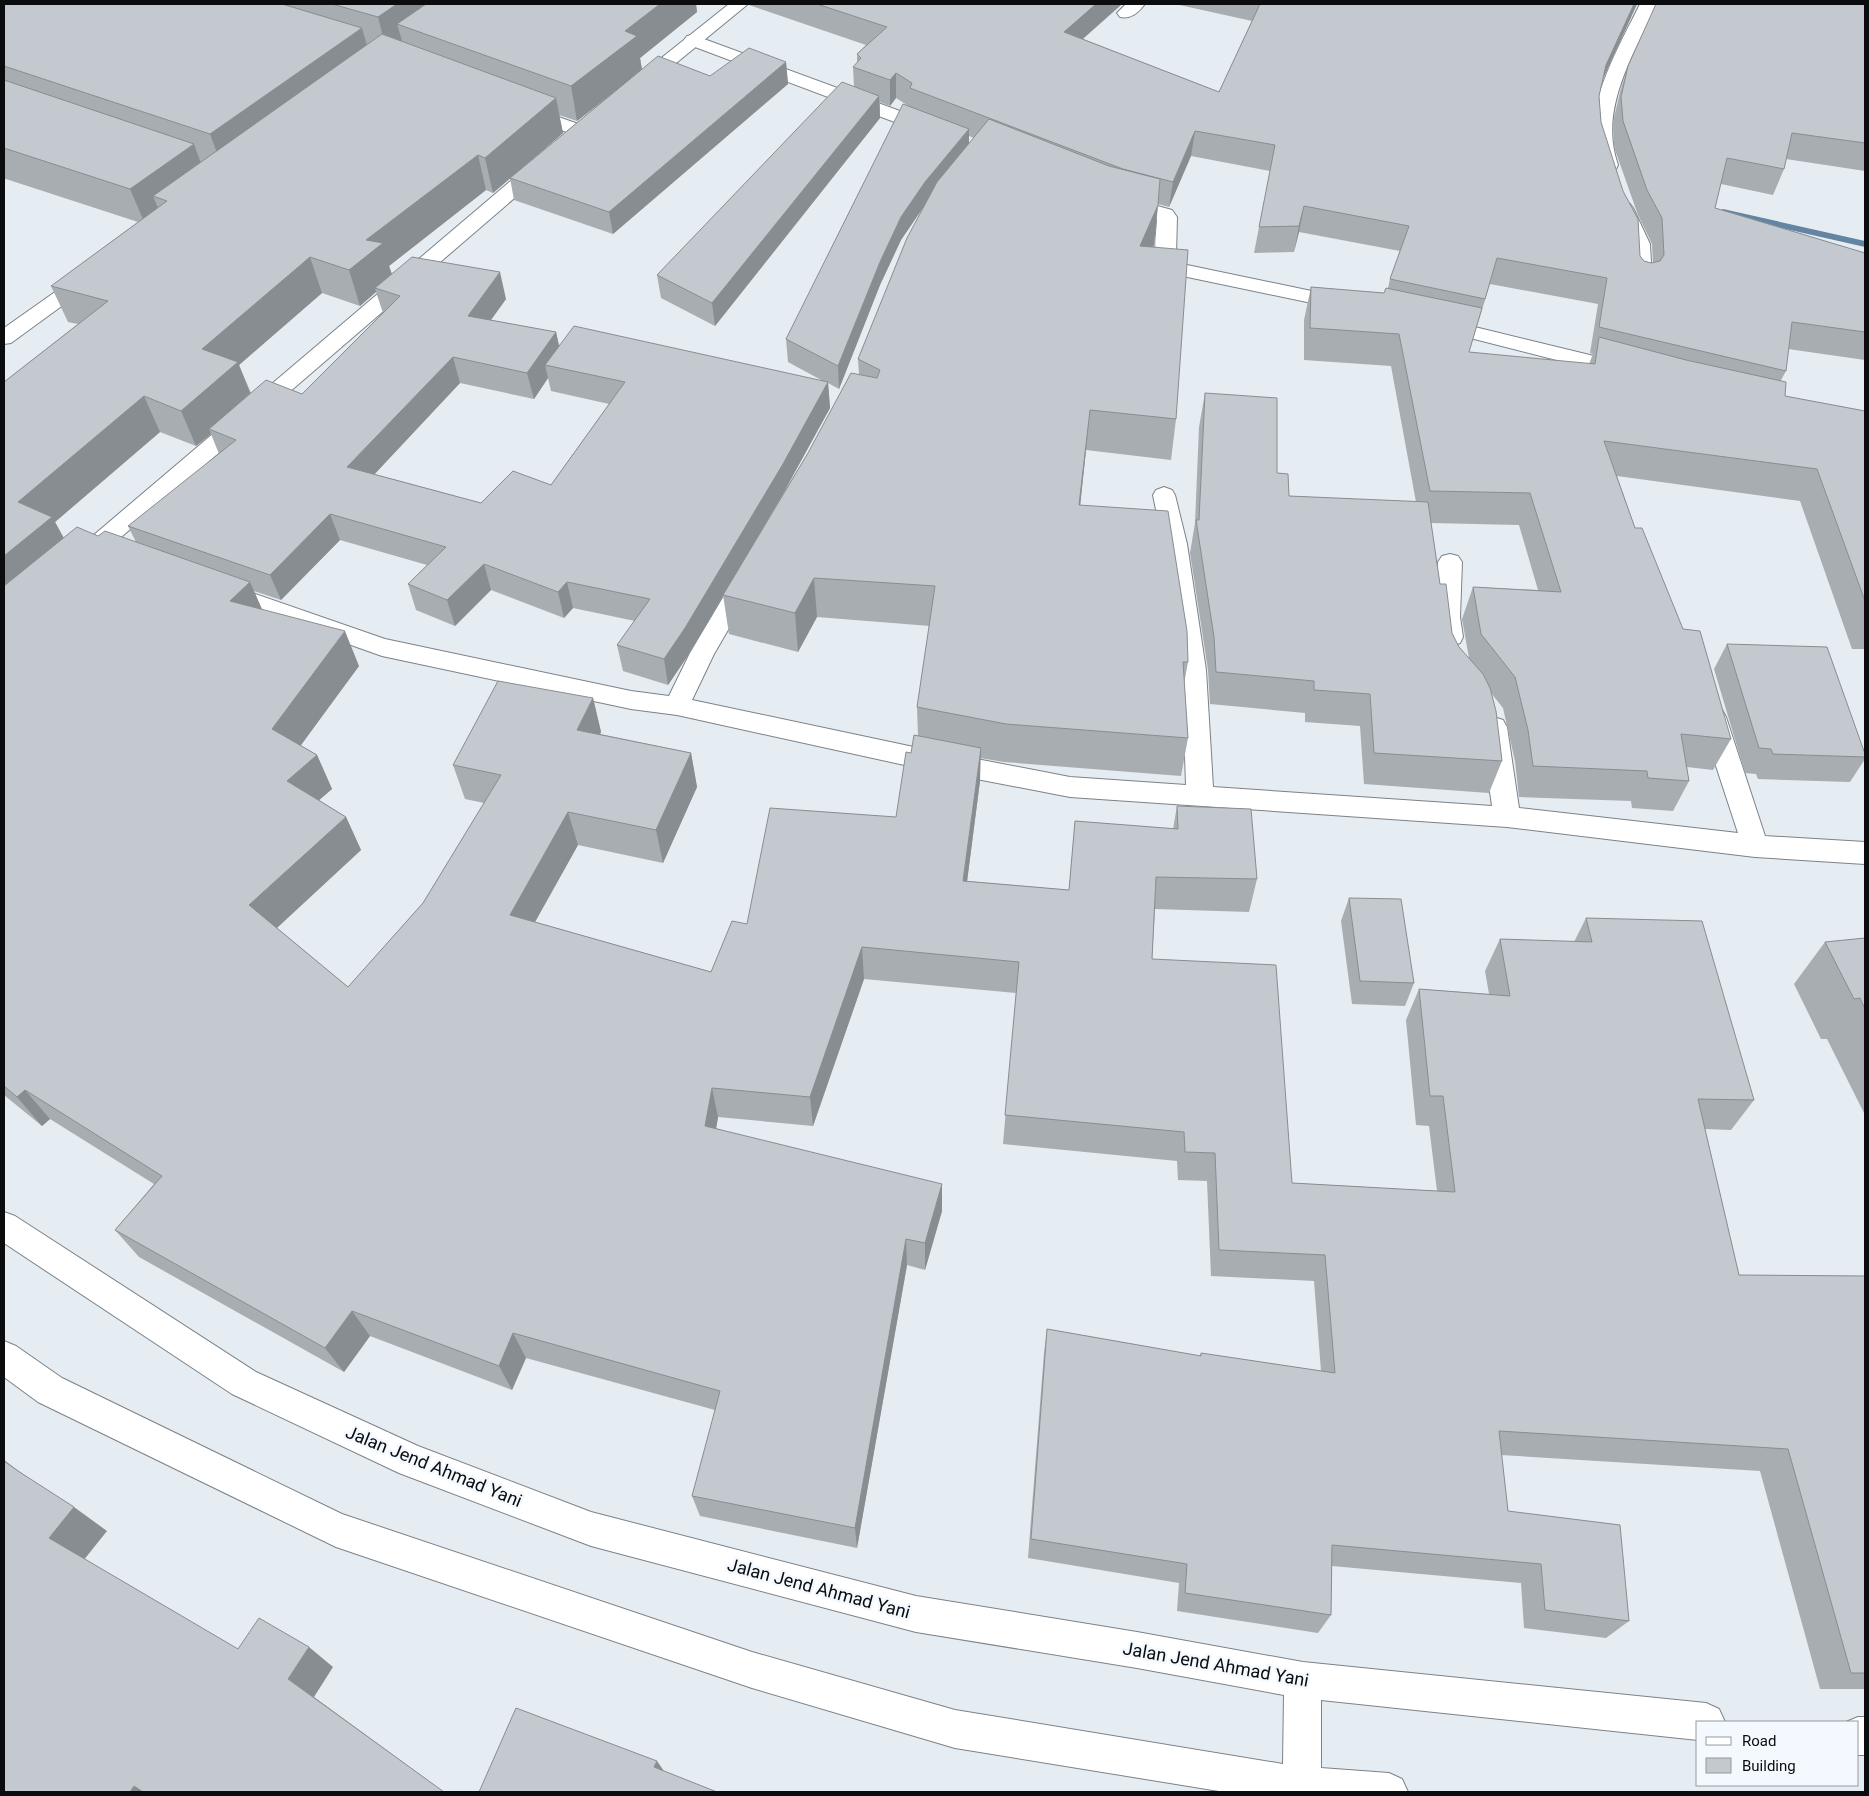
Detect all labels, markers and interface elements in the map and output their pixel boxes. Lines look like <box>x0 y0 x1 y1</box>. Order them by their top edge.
street label: Jalan Jend Ahmad Yani <box>343 1421 525 1511</box>
street label: Jalan Jend Ahmad Yani <box>725 1553 913 1623</box>
street label: Jalan Jend Ahmad Yani <box>1121 1637 1311 1691</box>
legend <box>1696 1721 1859 1786</box>
text: Road <box>1742 1732 1776 1750</box>
text: Building <box>1742 1757 1796 1775</box>

